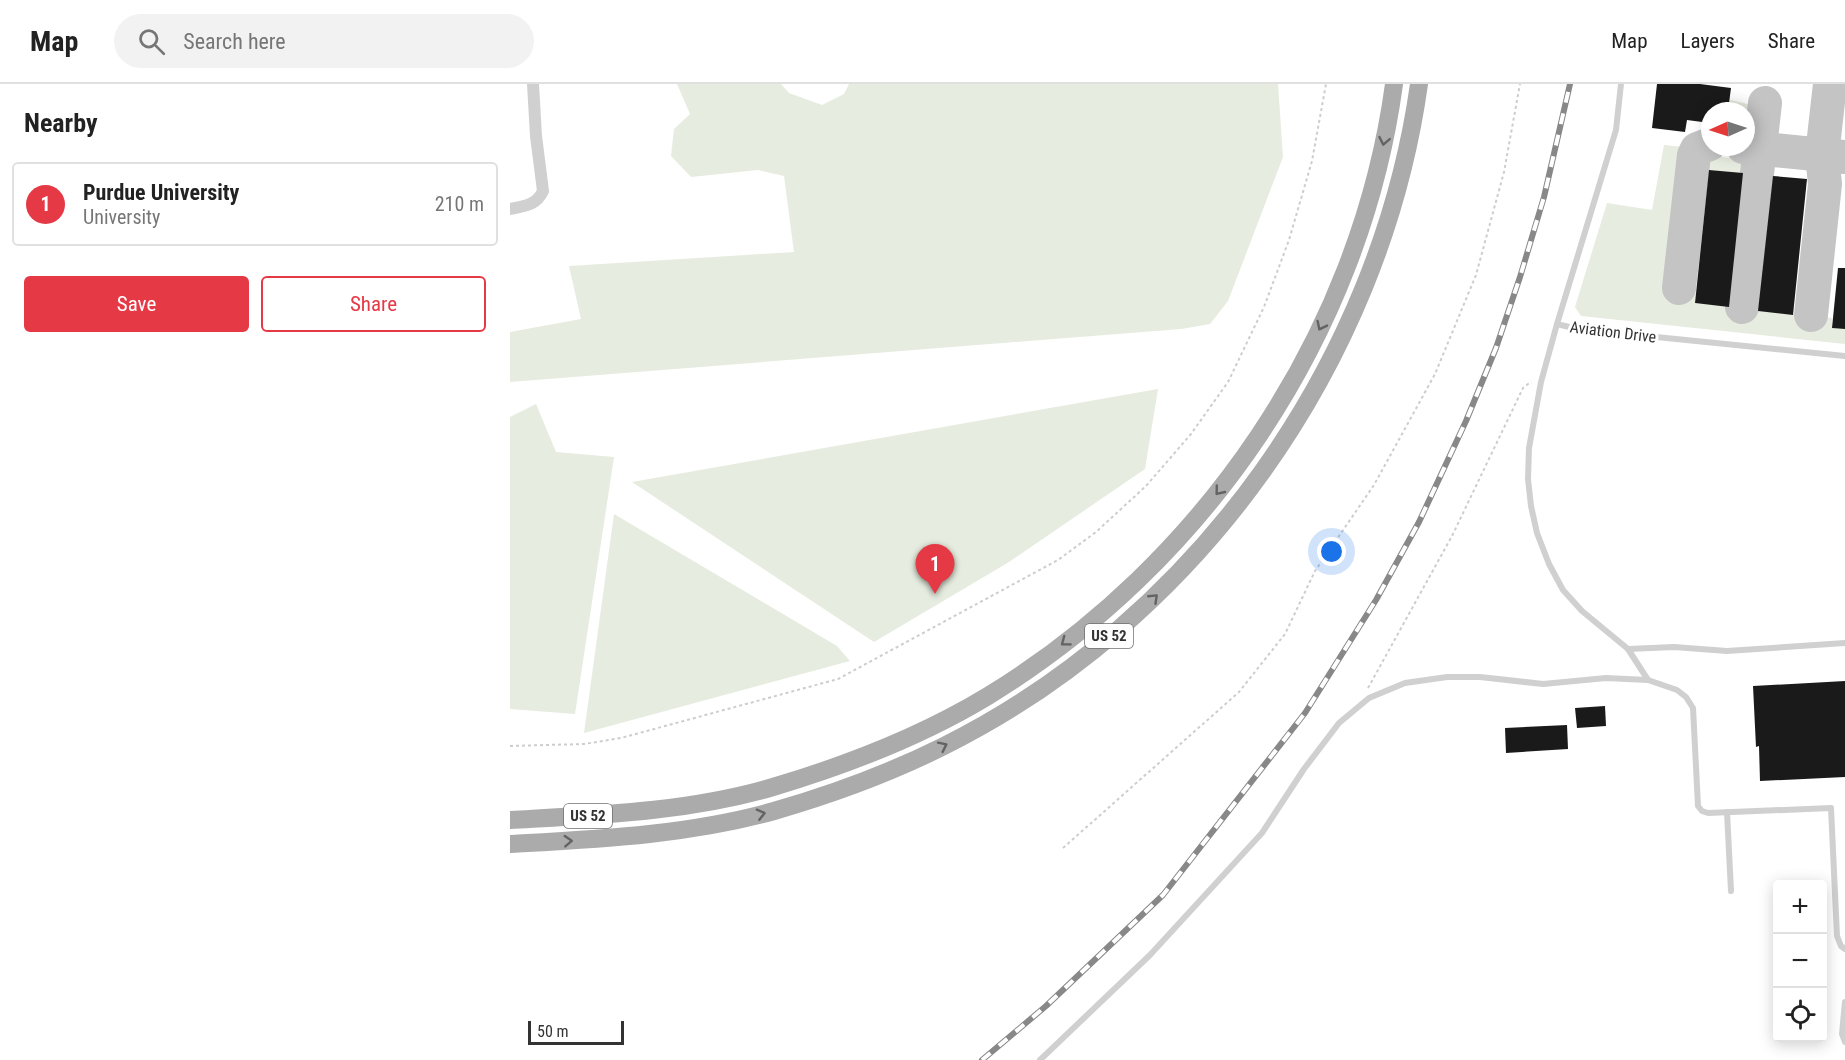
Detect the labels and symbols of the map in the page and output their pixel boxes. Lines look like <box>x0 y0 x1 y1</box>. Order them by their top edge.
north arrow <box>1701 102 1755 156</box>
one-way arrow <box>1378 136 1391 146</box>
street label: Aviation Drive <box>1569 317 1657 347</box>
one-way arrow <box>1317 319 1329 330</box>
one-way arrow <box>1215 484 1226 495</box>
your location <box>1317 537 1346 566</box>
pin: 1 <box>916 544 954 594</box>
one-way arrow <box>1146 594 1157 605</box>
road number: US 52 <box>1085 624 1133 648</box>
one-way arrow <box>1061 635 1072 646</box>
one-way arrow <box>937 741 948 753</box>
road number: US 52 <box>564 804 612 828</box>
one-way arrow <box>756 809 766 822</box>
one-way arrow <box>564 834 573 847</box>
scale bar <box>528 1018 624 1046</box>

